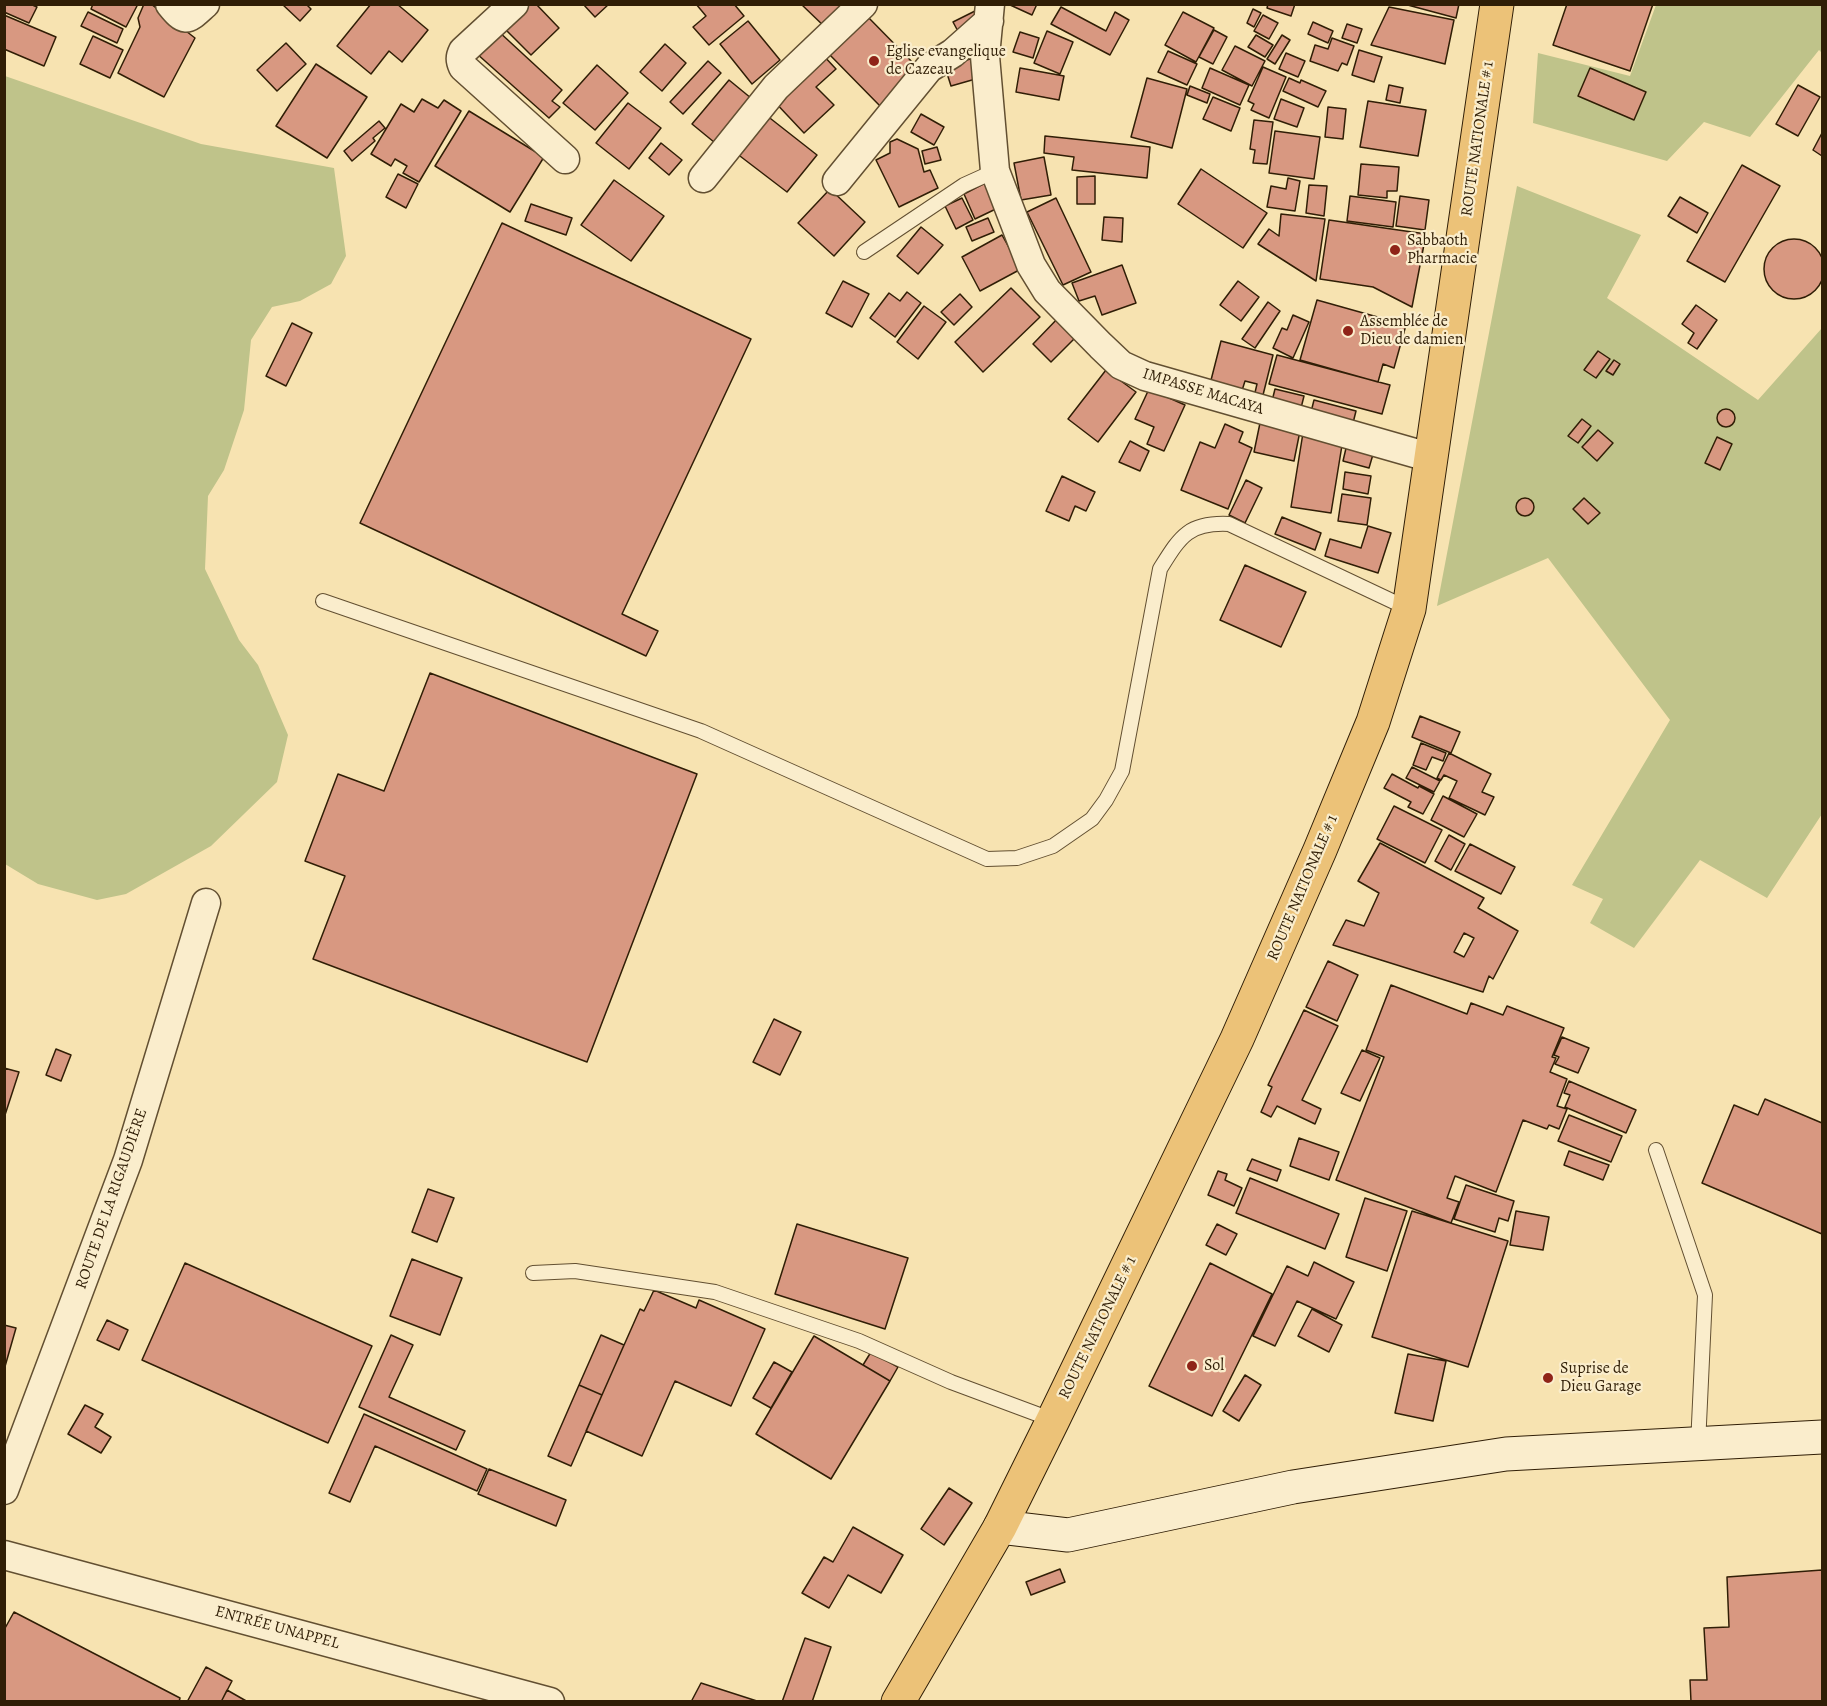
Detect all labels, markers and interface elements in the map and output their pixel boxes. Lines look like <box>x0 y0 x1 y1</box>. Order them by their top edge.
place label: Eglise evangelique de Cazeau <box>886 42 1006 80</box>
marker: Eglise evangelique de Cazeau <box>867 54 881 68</box>
street label: ROUTE NATIONALE # 1 <box>1458 60 1498 218</box>
place label: Sabbaoth Pharmacie <box>1407 231 1477 269</box>
marker: Sabbaoth Pharmacie <box>1388 243 1402 257</box>
place label: Assemblée de Dieu de damien <box>1360 312 1463 350</box>
marker: Assemblée de Dieu de damien <box>1341 324 1355 338</box>
street label: IMPASSE MACAYA <box>1140 364 1266 420</box>
street label: ROUTE NATIONALE # 1 <box>1264 812 1342 964</box>
street label: ROUTE DE LA RIGAUDIÈRE <box>72 1106 152 1292</box>
street label: ROUTE NATIONALE # 1 <box>1055 1253 1141 1403</box>
place label: Sol <box>1204 1356 1224 1376</box>
marker: Sol <box>1185 1359 1199 1373</box>
place label: Suprise de Dieu Garage <box>1560 1359 1641 1397</box>
marker: Suprise de Dieu Garage <box>1541 1371 1555 1385</box>
street label: ENTRÉE UNAPPEL <box>213 1602 341 1654</box>

